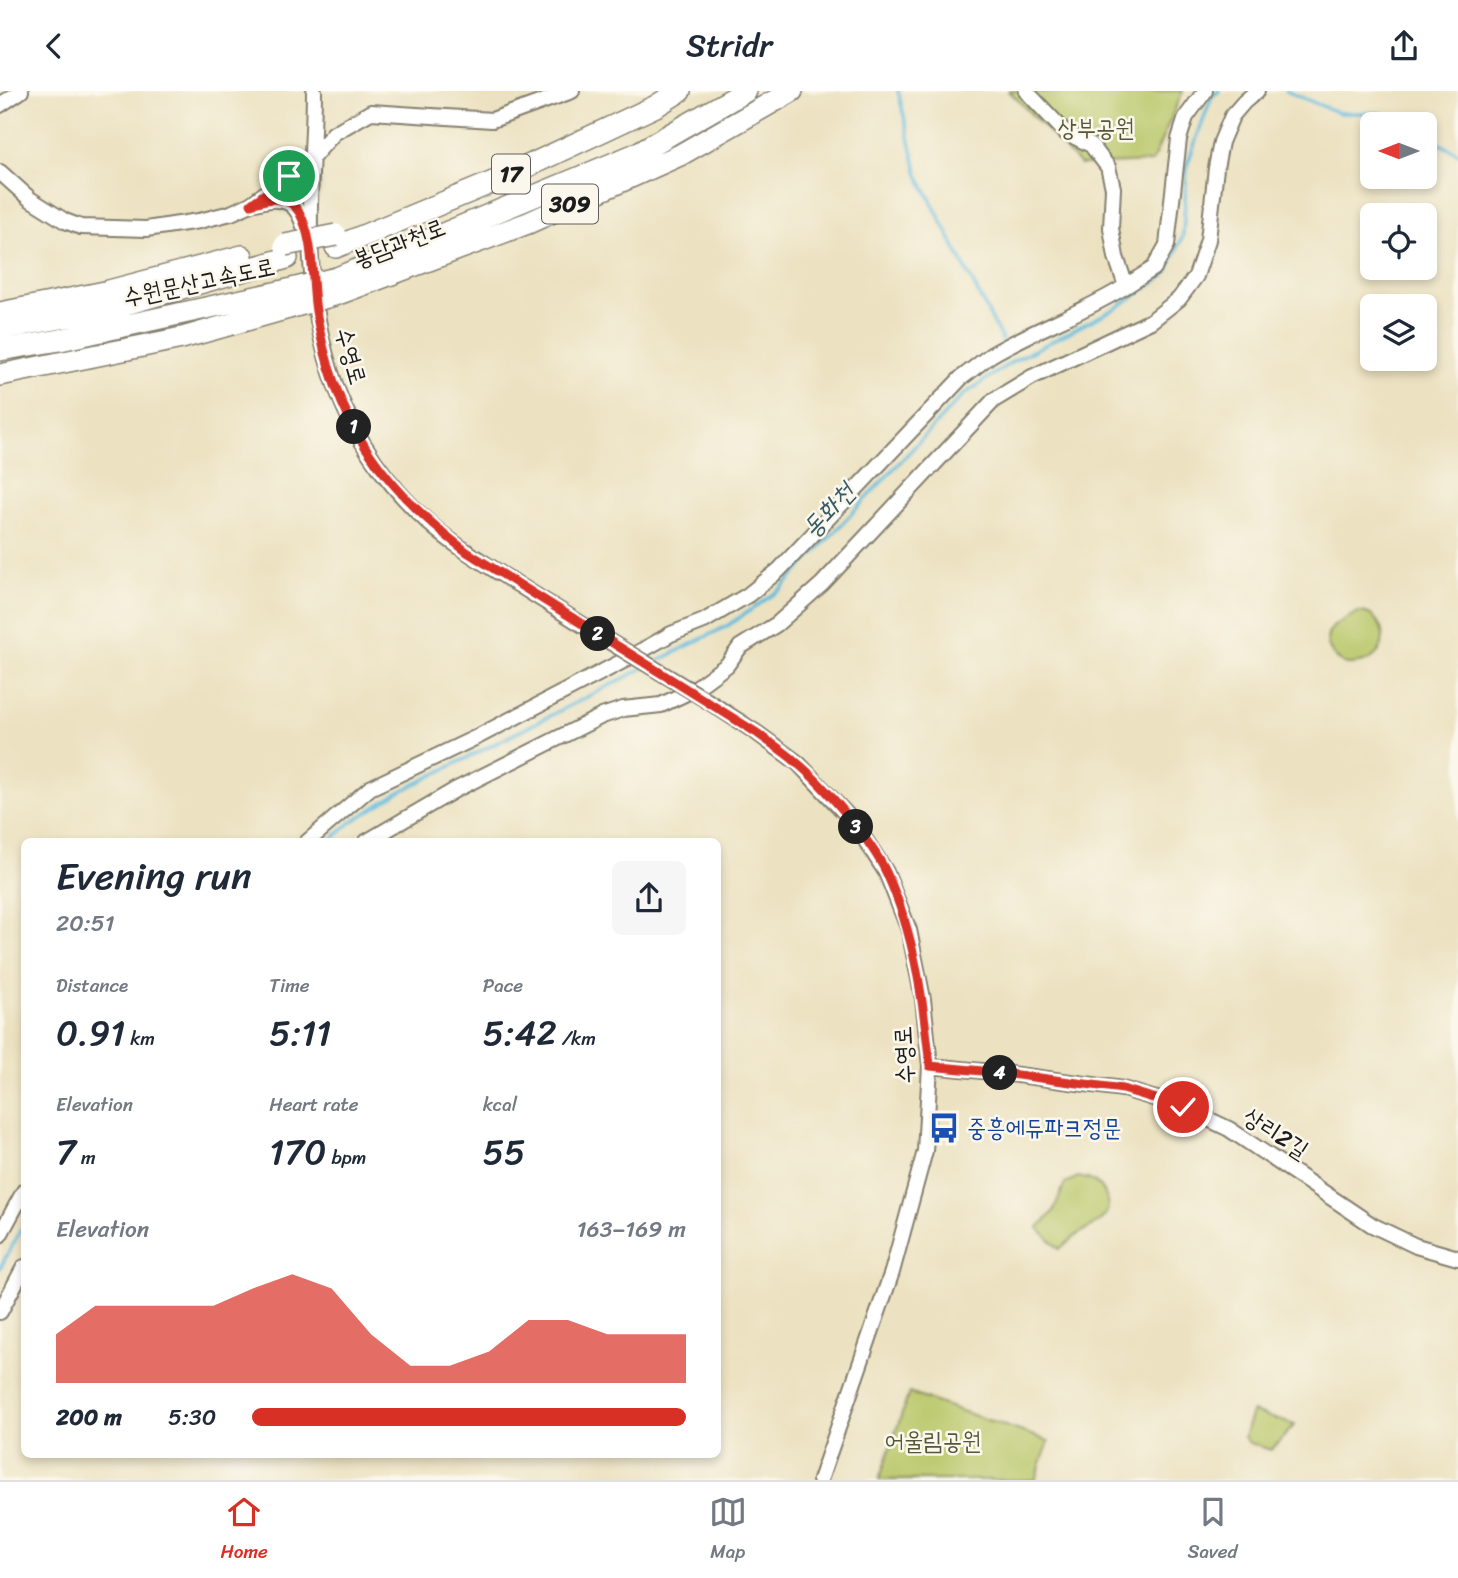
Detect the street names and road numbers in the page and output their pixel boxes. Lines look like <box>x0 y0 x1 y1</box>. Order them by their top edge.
road number: 17 <box>492 155 530 193</box>
road number: 309 <box>542 185 598 223</box>
street label: 봉담과천로 <box>346 206 452 280</box>
street label: 수원문산고속도로 <box>119 245 279 319</box>
street label: 수영로 <box>323 322 379 390</box>
street label: 수영로 <box>882 1025 926 1085</box>
street label: 상리2길 <box>1234 1096 1318 1170</box>

